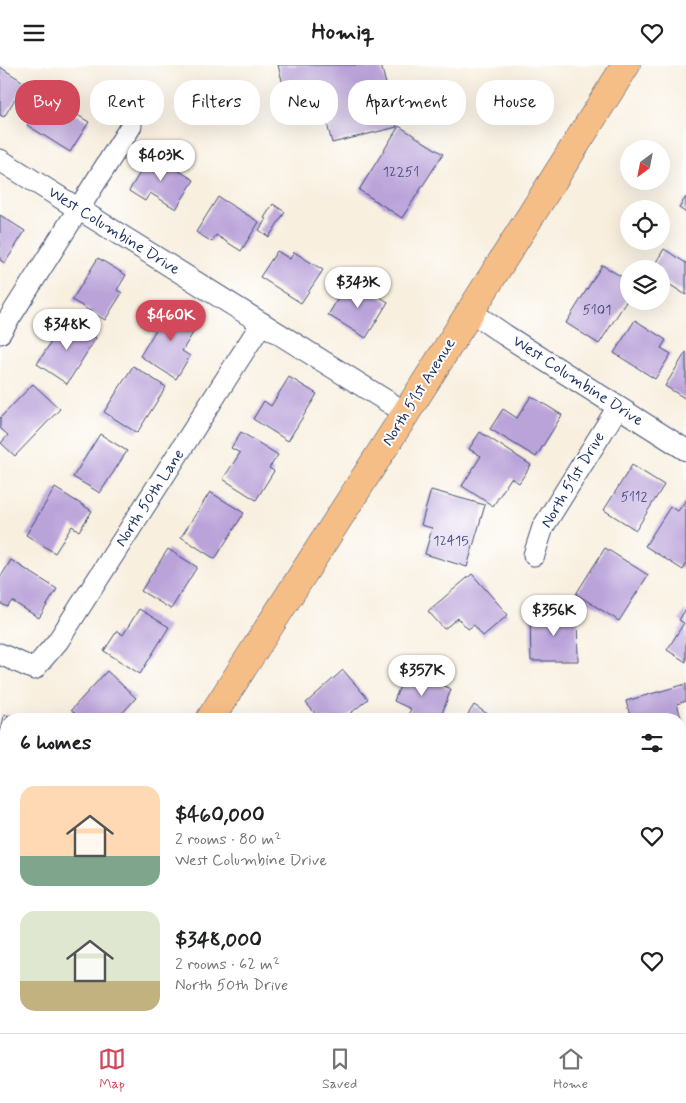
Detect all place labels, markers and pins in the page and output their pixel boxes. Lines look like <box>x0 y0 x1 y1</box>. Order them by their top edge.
pin: $403K <box>126 139 196 182</box>
pin: $343K <box>323 267 393 309</box>
pin: $460K <box>136 299 206 342</box>
pin: $348K <box>32 309 102 351</box>
pin: $356K <box>519 595 589 637</box>
pin: $357K <box>387 655 457 697</box>

